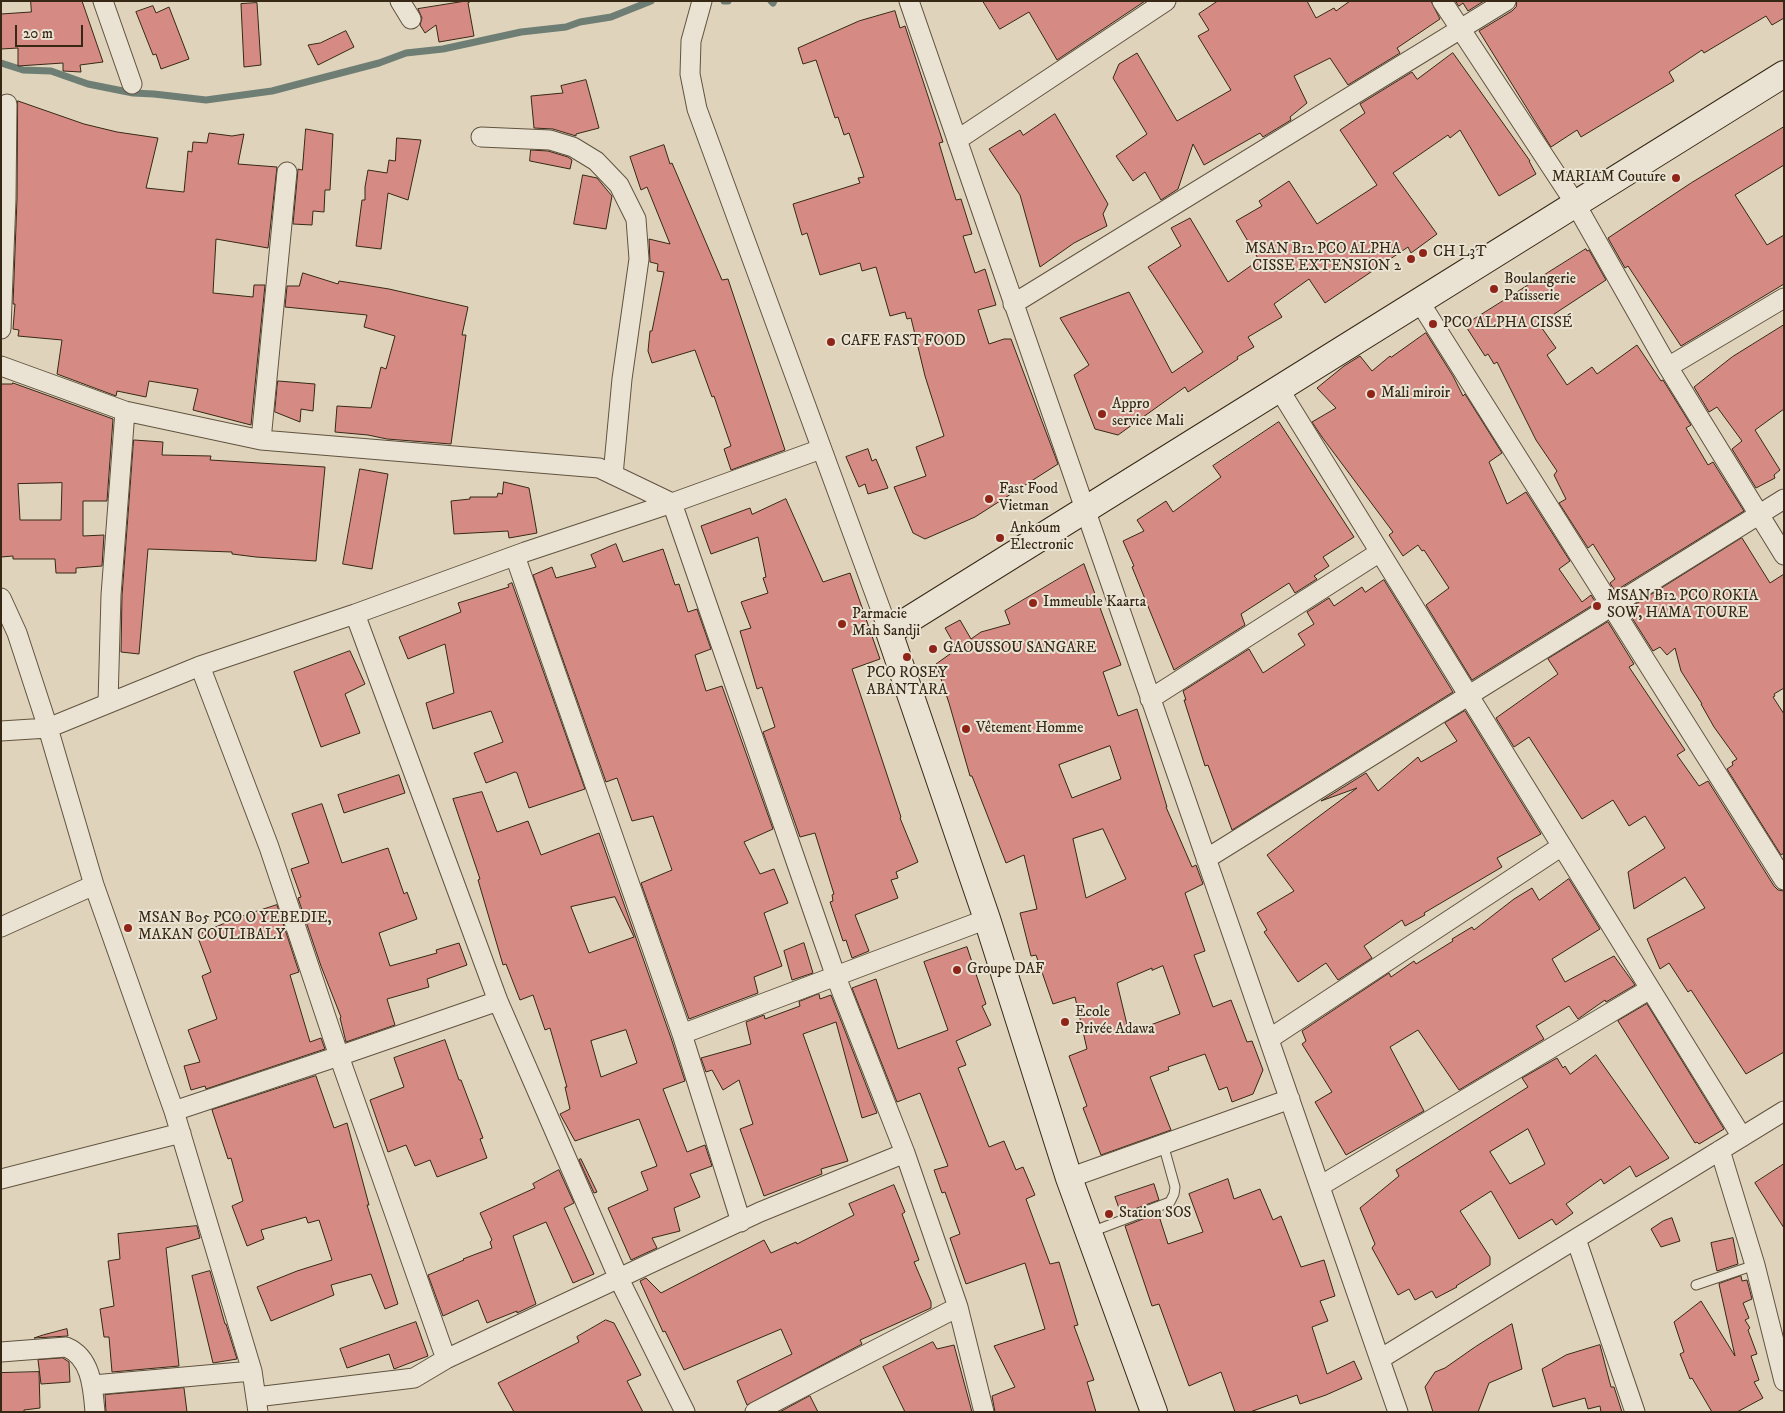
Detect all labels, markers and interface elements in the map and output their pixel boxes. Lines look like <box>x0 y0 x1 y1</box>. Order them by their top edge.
scale bar <box>18 15 85 47</box>
text: 20 m <box>23 24 53 43</box>
place label: MARIAM Couture <box>1552 169 1666 187</box>
marker: MARIAM Couture <box>1670 172 1682 184</box>
place label: MSAN B12 PCO ALPHA CISSE EXTENSION 2 <box>1245 241 1401 276</box>
place label: CH L3T <box>1433 244 1487 262</box>
marker: CH L3T <box>1417 247 1429 259</box>
marker: MSAN B12 PCO ALPHA CISSE EXTENSION 2 <box>1405 253 1417 265</box>
place label: Boulangerie Patisserie <box>1504 271 1576 306</box>
marker: Boulangerie Patisserie <box>1488 283 1500 295</box>
place label: PCO ALPHA CISSÉ <box>1443 315 1572 333</box>
marker: PCO ALPHA CISSÉ <box>1427 318 1439 330</box>
place label: CAFE FAST FOOD <box>841 333 966 351</box>
marker: CAFE FAST FOOD <box>825 336 837 348</box>
place label: Mali miroir <box>1381 385 1450 403</box>
marker: Mali miroir <box>1365 388 1377 400</box>
place label: Appro service Mali <box>1112 396 1184 431</box>
marker: Appro service Mali <box>1096 408 1108 420</box>
place label: Fast Food Vietman <box>999 481 1058 516</box>
marker: Fast Food Vietman <box>983 493 995 505</box>
place label: Ankoum Electronic <box>1010 520 1074 555</box>
marker: Ankoum Electronic <box>994 532 1006 544</box>
place label: MSAN B12 PCO ROKIA SOW, HAMA TOURE <box>1607 588 1758 623</box>
place label: Immeuble Kaarta <box>1043 594 1146 612</box>
marker: Immeuble Kaarta <box>1027 597 1039 609</box>
marker: MSAN B12 PCO ROKIA SOW, HAMA TOURE <box>1591 600 1603 612</box>
place label: Parmacie Mah Sandji <box>852 606 920 641</box>
marker: Parmacie Mah Sandji <box>836 618 848 630</box>
place label: GAOUSSOU SANGARE <box>943 640 1096 658</box>
marker: GAOUSSOU SANGARE <box>927 643 939 655</box>
marker: PCO ROSEY ABANTARA <box>901 651 913 663</box>
place label: PCO ROSEY ABANTARA <box>867 665 947 700</box>
place label: Vêtement Homme <box>976 720 1083 738</box>
marker: Vêtement Homme <box>960 723 972 735</box>
place label: MSAN B05 PCO O YEBEDIE, MAKAN COULIBALY <box>138 910 332 945</box>
marker: MSAN B05 PCO O YEBEDIE, MAKAN COULIBALY <box>122 922 134 934</box>
place label: Groupe DAF <box>967 961 1044 979</box>
marker: Groupe DAF <box>951 964 963 976</box>
place label: Ecole Privée Adawa <box>1075 1004 1155 1039</box>
marker: Ecole Privée Adawa <box>1059 1016 1071 1028</box>
place label: Station SOS <box>1119 1205 1191 1223</box>
marker: Station SOS <box>1103 1208 1115 1220</box>

